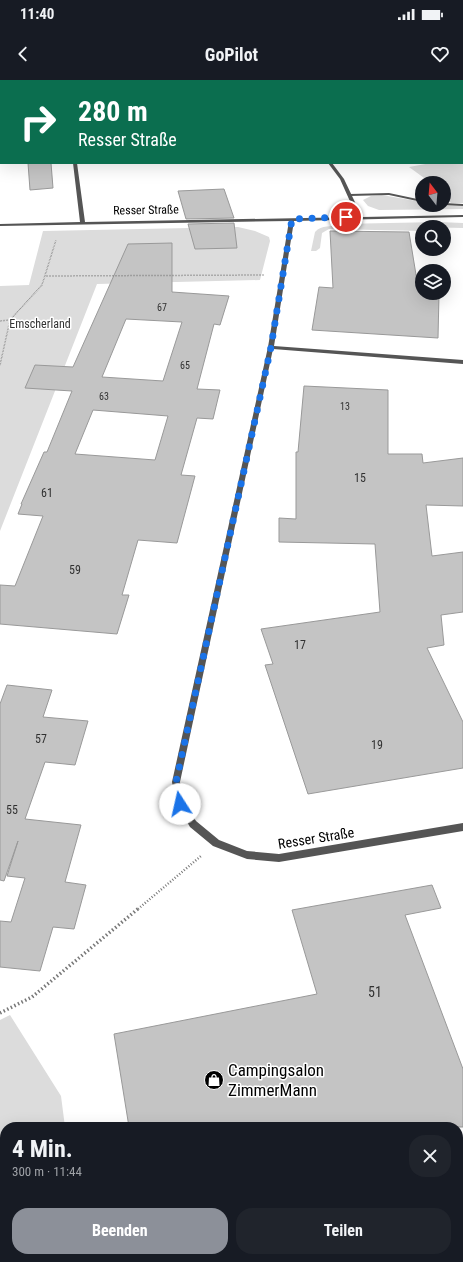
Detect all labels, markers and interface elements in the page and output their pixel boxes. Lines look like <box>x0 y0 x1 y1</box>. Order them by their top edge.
text: 11:40 <box>20 5 54 23</box>
icon: back <box>12 43 34 65</box>
icon: heart <box>429 43 451 65</box>
text: GoPilot <box>205 44 258 65</box>
text: 280 m <box>78 95 148 128</box>
icon: right <box>12 96 64 148</box>
text: Resser Straße <box>78 129 177 150</box>
north arrow <box>415 176 451 212</box>
map controls <box>415 176 451 300</box>
pin <box>329 200 363 234</box>
street label: Resser Straße <box>113 202 179 218</box>
icon: arrive <box>335 206 357 228</box>
button: search <box>415 220 451 256</box>
button: layers <box>415 264 451 300</box>
house number: 67 <box>157 302 167 313</box>
park label: Emscherland <box>9 317 71 331</box>
house number: 65 <box>180 360 190 371</box>
house number: 63 <box>99 391 109 402</box>
house number: 13 <box>340 401 350 412</box>
house number: 15 <box>354 471 366 485</box>
house number: 61 <box>41 486 53 500</box>
house number: 59 <box>69 563 81 577</box>
house number: 17 <box>294 638 306 652</box>
house number: 57 <box>35 732 47 746</box>
house number: 19 <box>371 738 383 752</box>
position arrow <box>159 783 201 825</box>
house number: 55 <box>6 803 18 817</box>
street label: Resser Straße <box>277 824 356 852</box>
house number: 51 <box>368 984 382 1000</box>
place label: Campingsalon ZimmerMann <box>228 1060 324 1100</box>
shop icon: Campingsalon ZimmerMann <box>203 1069 225 1091</box>
text: 4 Min. <box>12 1135 73 1163</box>
button: close <box>409 1135 451 1177</box>
text: 300 m · 11:44 <box>12 1164 82 1179</box>
button: Beenden <box>12 1208 228 1254</box>
button: Teilen <box>236 1208 451 1254</box>

